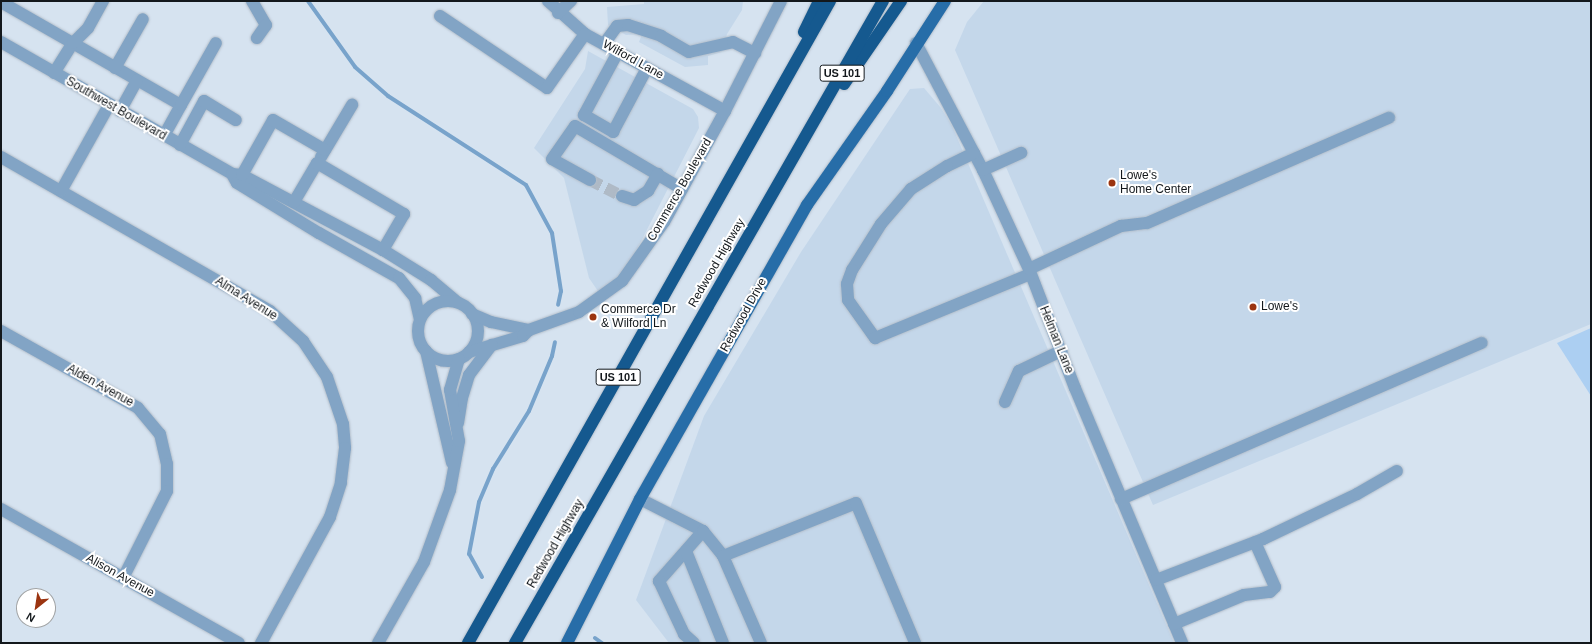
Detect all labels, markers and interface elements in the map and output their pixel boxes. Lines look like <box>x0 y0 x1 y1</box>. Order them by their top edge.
street label: Wilford Lane <box>600 37 666 83</box>
road number: US 101 <box>819 64 865 82</box>
street label: Southwest Boulevard <box>63 74 169 144</box>
street label: Commerce Boulevard <box>645 136 715 244</box>
place label: Lowe's Home Center <box>1120 169 1191 197</box>
marker: Lowe's Home Center <box>1107 178 1117 188</box>
street label: Redwood Highway <box>686 216 748 310</box>
street label: Alma Avenue <box>212 274 280 324</box>
street label: Redwood Drive <box>718 276 770 354</box>
place label: Lowe's <box>1261 300 1298 314</box>
marker: Lowe's <box>1248 302 1258 312</box>
place label: Commerce Dr & Wilford Ln <box>601 303 676 331</box>
street label: Helman Lane <box>1036 304 1076 376</box>
marker: Commerce Dr & Wilford Ln <box>588 312 598 322</box>
street label: Alden Avenue <box>64 362 136 410</box>
road number: US 101 <box>595 368 641 386</box>
street label: Redwood Highway <box>525 497 587 591</box>
street label: Alison Avenue <box>83 551 157 601</box>
north arrow <box>16 588 56 628</box>
text: N <box>24 610 37 625</box>

